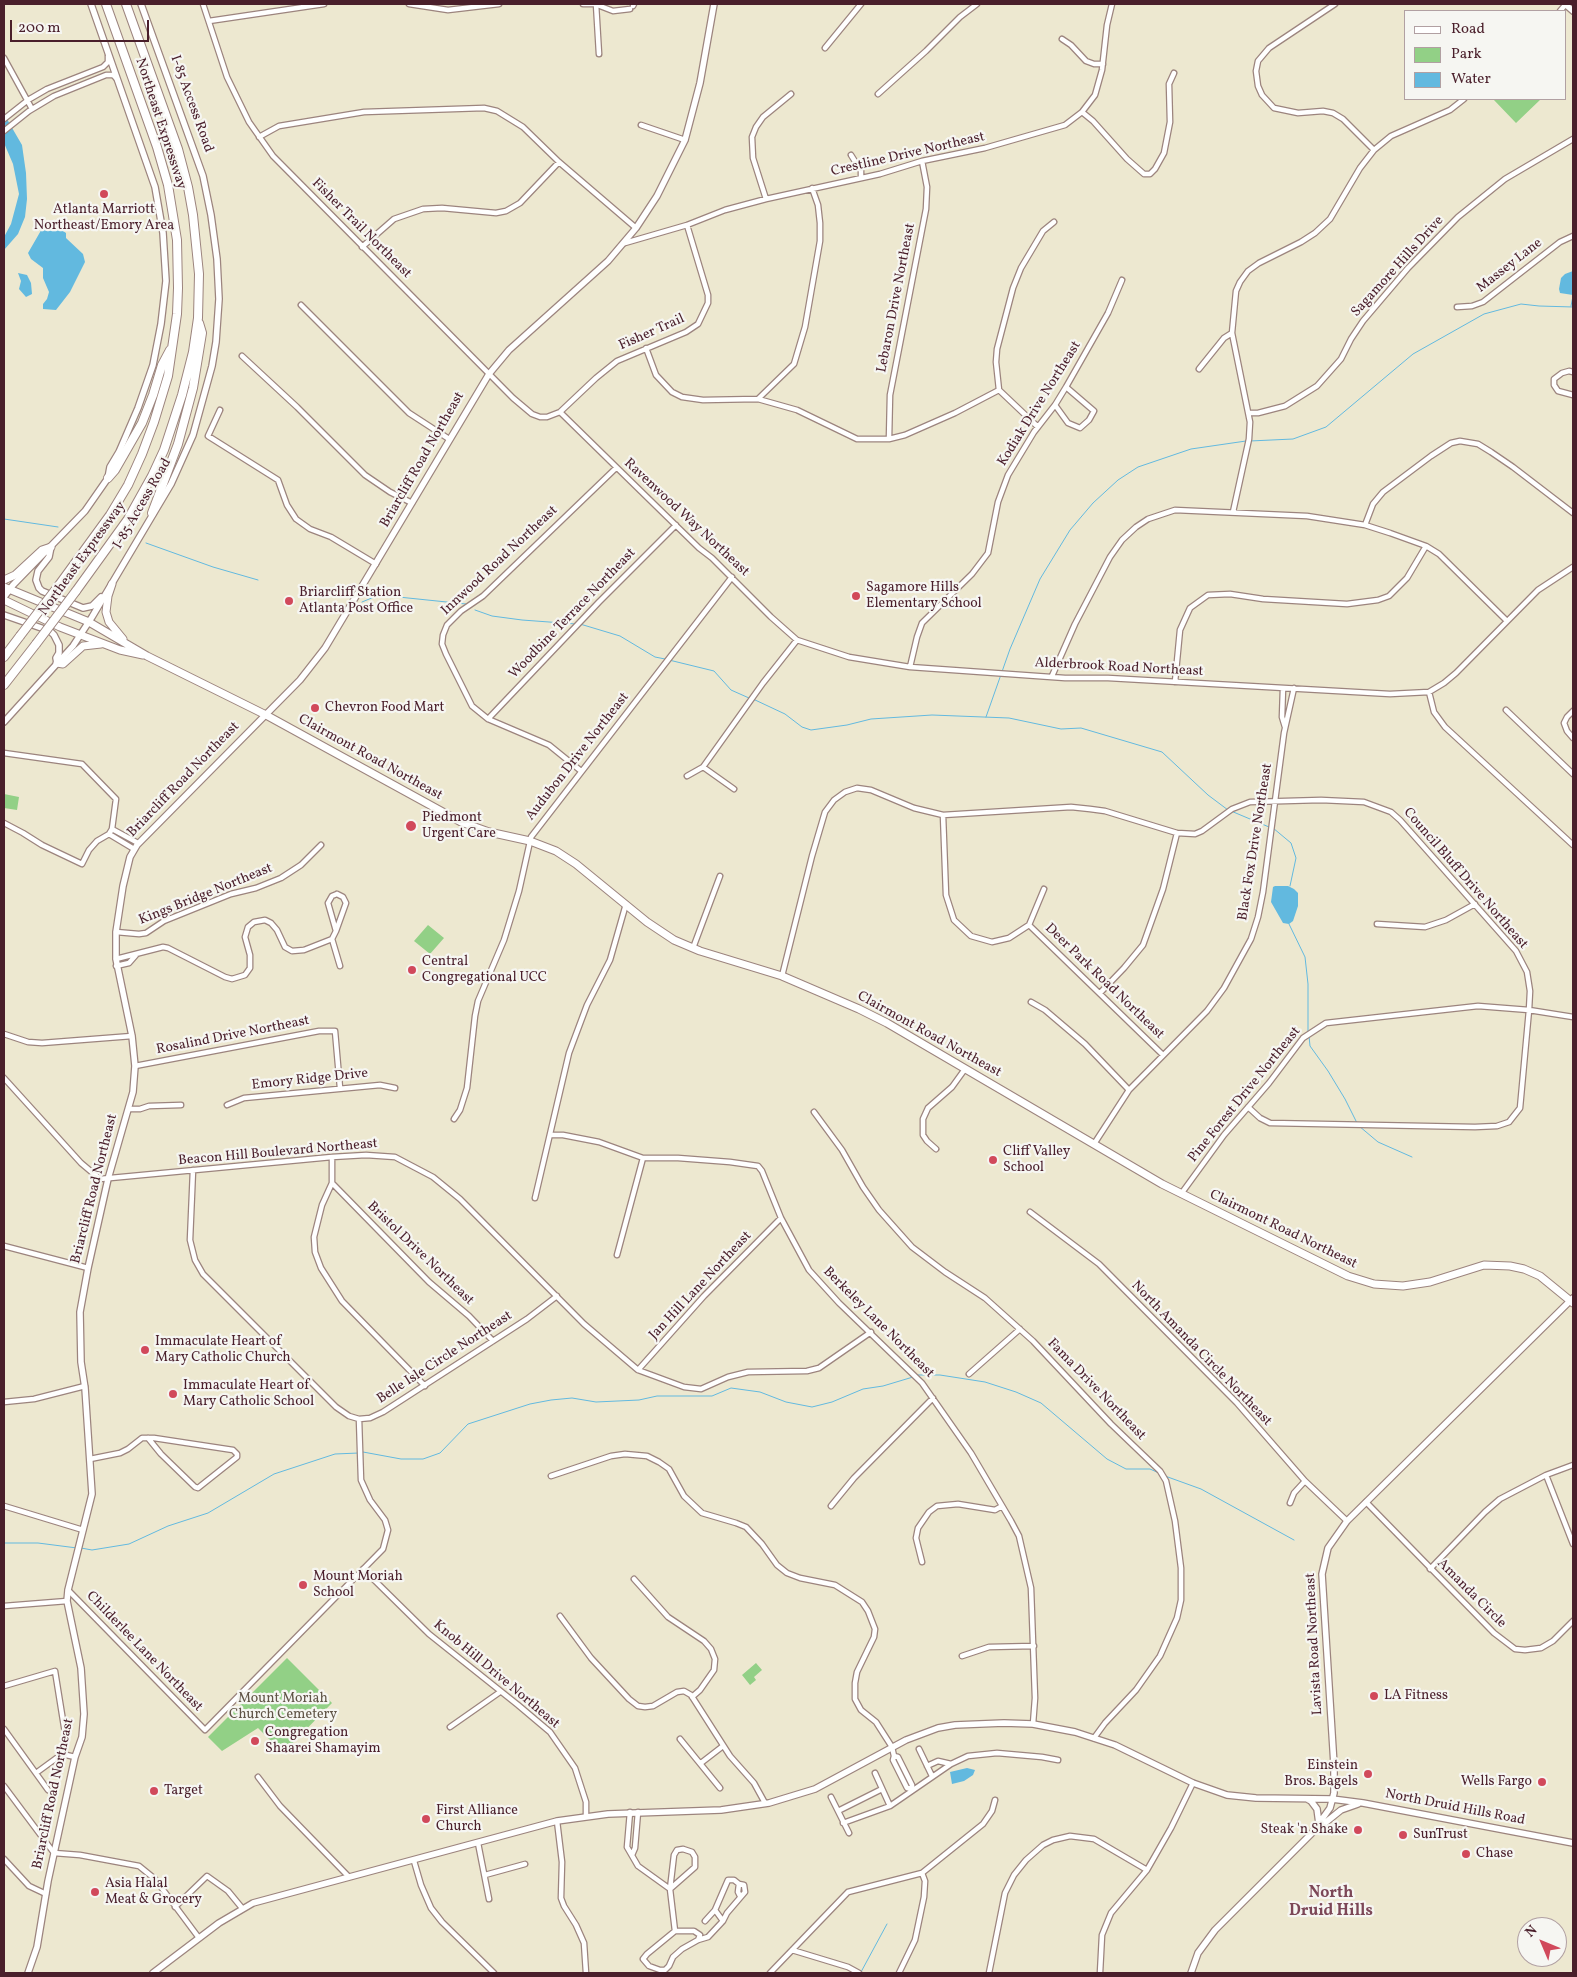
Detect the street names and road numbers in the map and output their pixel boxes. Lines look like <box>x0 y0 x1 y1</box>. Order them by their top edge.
street label: I-85 Access Road <box>166 53 216 155</box>
street label: Northeast Expressway <box>131 56 189 192</box>
street label: Crestline Drive Northeast <box>830 129 986 181</box>
street label: Fisher Trail Northeast <box>308 176 414 282</box>
street label: Sagamore Hills Drive <box>1348 213 1448 321</box>
street label: Lebaron Drive Northeast <box>874 222 920 374</box>
street label: Massey Lane <box>1474 235 1546 297</box>
street label: Fisher Trail <box>617 311 687 355</box>
street label: Kodiak Drive Northeast <box>995 338 1085 470</box>
street label: Briarcliff Road Northeast <box>377 389 469 531</box>
street label: Ravenwood Way Northeast <box>620 455 752 581</box>
street label: I-85 Access Road <box>110 456 176 552</box>
street label: Northeast Expressway <box>36 499 130 619</box>
street label: Innwood Road Northeast <box>438 503 562 619</box>
street label: Woodbine Terrace Northeast <box>506 545 640 683</box>
street label: Alderbrook Road Northeast <box>1034 655 1204 681</box>
street label: Audubon Drive Northeast <box>523 690 633 824</box>
street label: Clairmont Road Northeast <box>295 711 445 805</box>
street label: Briarcliff Road Northeast <box>124 719 244 841</box>
street label: Black Fox Drive Northeast <box>1235 762 1277 922</box>
street label: Council Bluff Drive Northeast <box>1399 805 1531 953</box>
street label: Kings Bridge Northeast <box>137 860 275 930</box>
street label: Deer Park Road Northeast <box>1041 921 1167 1043</box>
street label: Clairmont Road Northeast <box>854 988 1004 1082</box>
street label: Rosalind Drive Northeast <box>155 1013 311 1059</box>
street label: Pine Forest Drive Northeast <box>1185 1024 1305 1166</box>
street label: Emory Ridge Drive <box>251 1066 369 1094</box>
street label: Briarcliff Road Northeast <box>68 1112 122 1266</box>
street label: Beacon Hill Boulevard Northeast <box>178 1136 378 1170</box>
street label: Clairmont Road Northeast <box>1206 1187 1360 1273</box>
street label: Bristol Drive Northeast <box>363 1199 477 1309</box>
street label: Jan Hill Lane Northeast <box>646 1228 756 1344</box>
street label: Berkeley Lane Northeast <box>819 1264 937 1382</box>
street label: North Amanda Circle Northeast <box>1127 1278 1275 1430</box>
street label: Belle Isle Circle Northeast <box>374 1308 516 1408</box>
street label: Fama Drive Northeast <box>1043 1336 1149 1444</box>
street label: Amanda Circle <box>1433 1556 1509 1632</box>
street label: Lavista Road Northeast <box>1303 1572 1327 1716</box>
street label: Childerlee Lane Northeast <box>82 1588 206 1716</box>
street label: Knob Hill Drive Northeast <box>429 1617 563 1733</box>
street label: Briarcliff Road Northeast <box>30 1717 78 1871</box>
street label: North Druid Hills Road <box>1384 1786 1526 1830</box>

